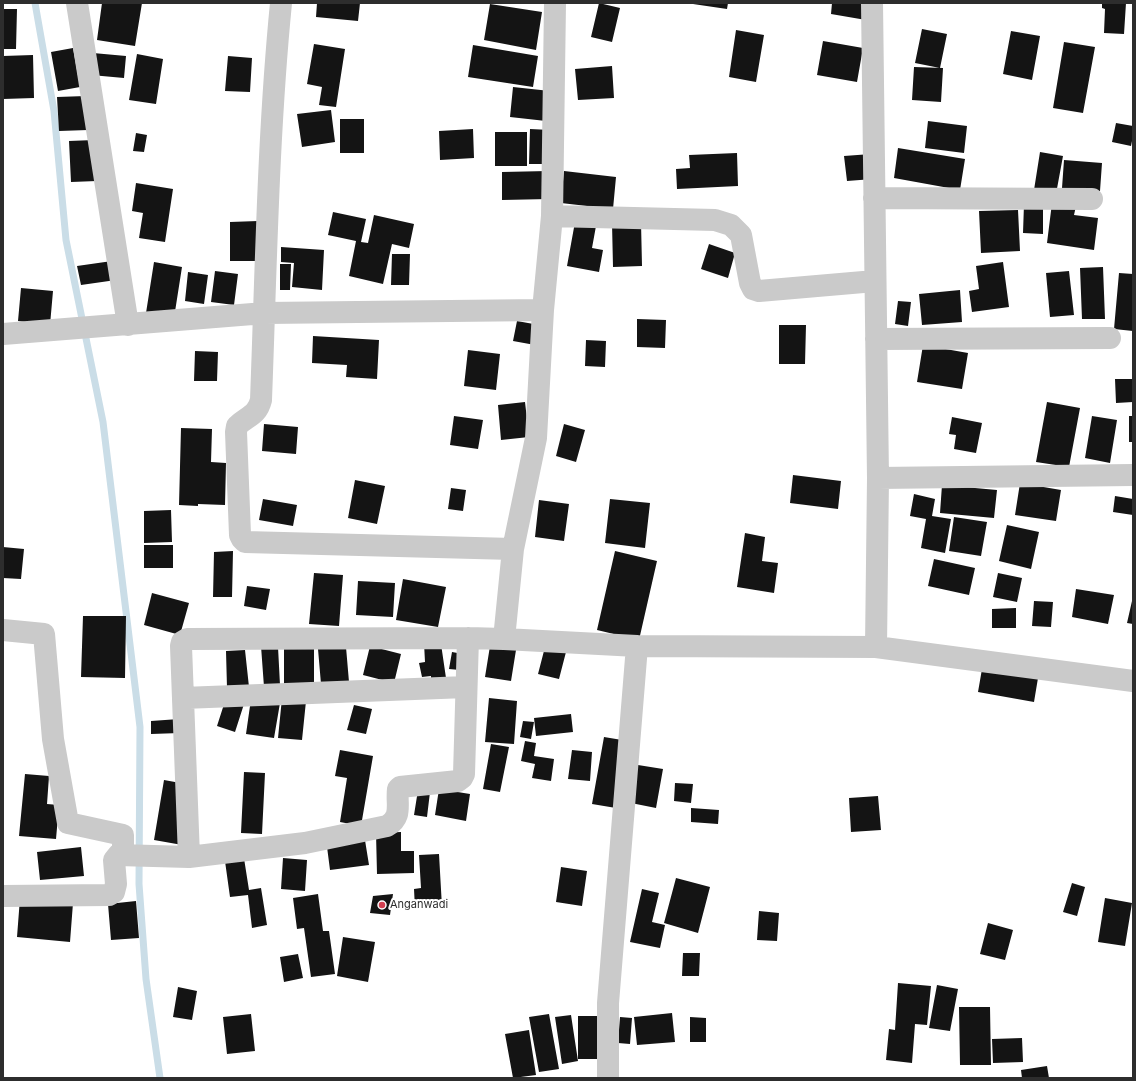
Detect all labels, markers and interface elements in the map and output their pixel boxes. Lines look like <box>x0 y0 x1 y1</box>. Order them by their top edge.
place label: Anganwadi <box>390 898 448 912</box>
marker: Anganwadi <box>377 900 387 910</box>

